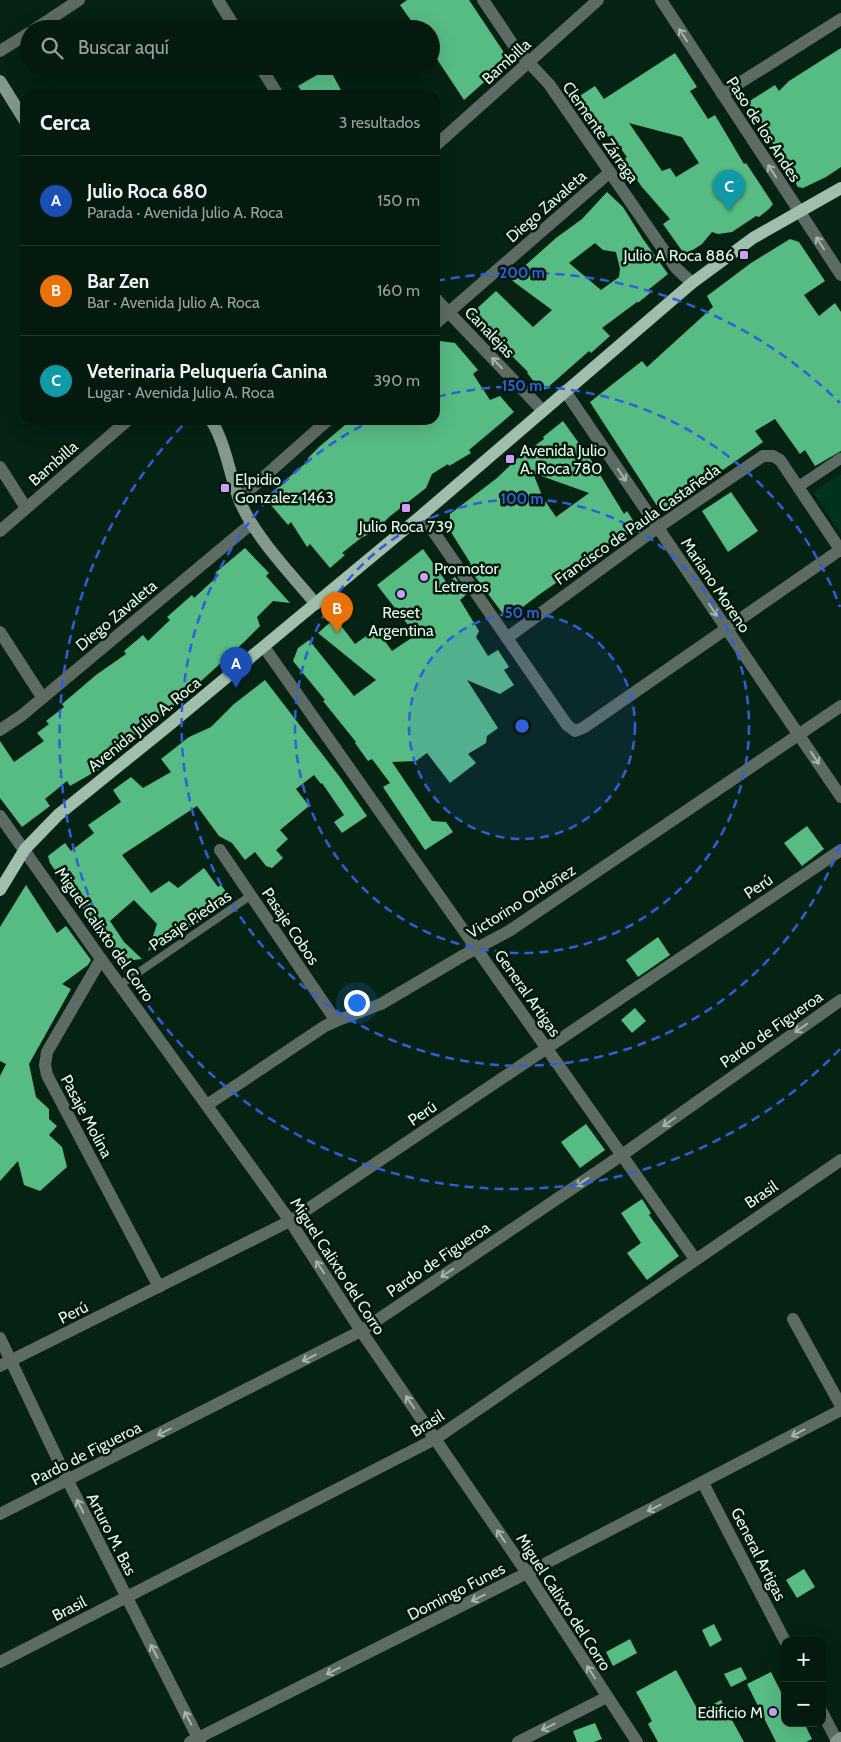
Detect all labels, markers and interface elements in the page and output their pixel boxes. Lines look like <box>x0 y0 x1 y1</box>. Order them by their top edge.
search box <box>20 20 440 75</box>
one-way arrow <box>678 28 689 42</box>
icon: search <box>38 34 66 62</box>
street label: Bambilla <box>478 34 535 88</box>
text: Buscar aquí <box>78 36 169 59</box>
street label: Paso de los Andes <box>723 73 805 186</box>
street label: Clemente Zárraga <box>559 78 643 187</box>
text: Cerca <box>40 110 90 135</box>
text: 3 resultados <box>339 113 420 132</box>
one-way arrow <box>767 164 778 178</box>
street label: Diego Zavaleta <box>502 166 590 246</box>
pin: C <box>713 170 745 211</box>
text: Julio Roca 680 <box>87 180 208 203</box>
text: A <box>51 191 61 210</box>
text: 150 m <box>377 191 420 210</box>
text: Parada · Avenida Julio A. Roca <box>87 203 283 222</box>
one-way arrow <box>815 237 825 251</box>
place label: Julio A Roca 886 <box>623 246 734 265</box>
marker: Julio A Roca 886 <box>738 249 750 261</box>
text: 200 m <box>499 264 545 282</box>
text: Bar Zen <box>87 270 149 293</box>
text: B <box>51 281 61 300</box>
text: 160 m <box>377 281 420 300</box>
text: Bar · Avenida Julio A. Roca <box>87 293 260 312</box>
street label: Canalejas <box>461 303 519 362</box>
one-way arrow <box>491 357 503 370</box>
text: Veterinaria Peluquería Canina <box>87 360 327 383</box>
text: C <box>51 371 61 390</box>
text: 390 m <box>373 371 420 390</box>
text: 150 m <box>502 377 542 395</box>
text: Lugar · Avenida Julio A. Roca <box>87 383 274 402</box>
street label: Bambilla <box>25 437 82 490</box>
place label: Avenida Julio A. Roca 780 <box>520 441 606 478</box>
marker: Avenida Julio A. Roca 780 <box>504 453 516 465</box>
street label: Francisco de Paula Castañeda <box>551 460 724 589</box>
one-way arrow <box>617 468 627 482</box>
place label: Elpidio Gonzalez 1463 <box>235 470 334 507</box>
marker: Elpidio Gonzalez 1463 <box>219 482 231 494</box>
text: 100 m <box>500 490 544 508</box>
marker: Julio Roca 739 <box>400 502 412 514</box>
place label: Julio Roca 739 <box>358 517 453 536</box>
street label: Mariano Moreno <box>677 534 754 637</box>
place label: Promotor Letreros <box>434 559 500 596</box>
marker: Promotor Letreros <box>418 571 430 583</box>
street label: Diego Zavaleta <box>72 576 161 655</box>
marker: Reset Argentina <box>395 588 407 600</box>
pin: B <box>321 592 353 633</box>
one-way arrow <box>708 602 718 616</box>
place label: Reset Argentina <box>368 603 434 640</box>
text: 50 m <box>504 604 540 622</box>
pin: A <box>220 647 252 688</box>
street label: Avenida Julio A. Roca <box>84 673 205 776</box>
centre of rings <box>513 717 531 735</box>
one-way arrow <box>810 751 820 765</box>
street label: Victorino Ordoñez <box>463 860 579 942</box>
street label: Miguel Calixto del Corro <box>51 863 158 1005</box>
street label: Perú <box>740 870 776 903</box>
street label: Pasaje Cobos <box>258 884 324 969</box>
street label: Pasaje Piedras <box>146 886 235 955</box>
street label: General Artigas <box>491 946 565 1041</box>
street label: Pardo de Figueroa <box>716 987 827 1072</box>
your location <box>344 990 370 1016</box>
one-way arrow <box>794 1023 808 1033</box>
street label: Pasaje Molina <box>57 1071 117 1161</box>
street label: Perú <box>404 1097 440 1130</box>
one-way arrow <box>662 1117 676 1127</box>
street label: Brasil <box>741 1176 782 1212</box>
one-way arrow <box>575 1177 589 1187</box>
street label: Miguel Calixto del Corro <box>286 1194 389 1339</box>
street label: Pardo de Figueroa <box>383 1218 494 1301</box>
one-way arrow <box>315 1260 325 1274</box>
one-way arrow <box>440 1268 454 1278</box>
street label: Perú <box>55 1297 91 1328</box>
one-way arrow <box>301 1353 316 1363</box>
one-way arrow <box>405 1395 415 1409</box>
street label: Brasil <box>407 1406 448 1441</box>
street label: Pardo de Figueroa <box>28 1417 145 1489</box>
one-way arrow <box>157 1428 172 1437</box>
one-way arrow <box>791 1429 806 1438</box>
street label: Arturo M. Bas <box>83 1490 141 1579</box>
one-way arrow <box>75 1499 85 1514</box>
one-way arrow <box>647 1504 662 1513</box>
street label: General Artigas <box>727 1504 790 1604</box>
one-way arrow <box>496 1530 506 1544</box>
street label: Miguel Calixto del Corro <box>512 1530 615 1675</box>
street label: Domingo Funes <box>404 1559 509 1624</box>
street label: Brasil <box>49 1592 90 1625</box>
one-way arrow <box>471 1594 486 1603</box>
map controls <box>781 1637 826 1727</box>
button: + <box>781 1637 826 1682</box>
one-way arrow <box>149 1644 159 1659</box>
one-way arrow <box>325 1666 340 1676</box>
one-way arrow <box>585 1666 595 1680</box>
button: − <box>781 1682 826 1727</box>
place label: Edificio M <box>697 1703 763 1722</box>
marker: Edificio M <box>767 1706 779 1718</box>
one-way arrow <box>183 1711 193 1726</box>
one-way arrow <box>540 1722 555 1732</box>

